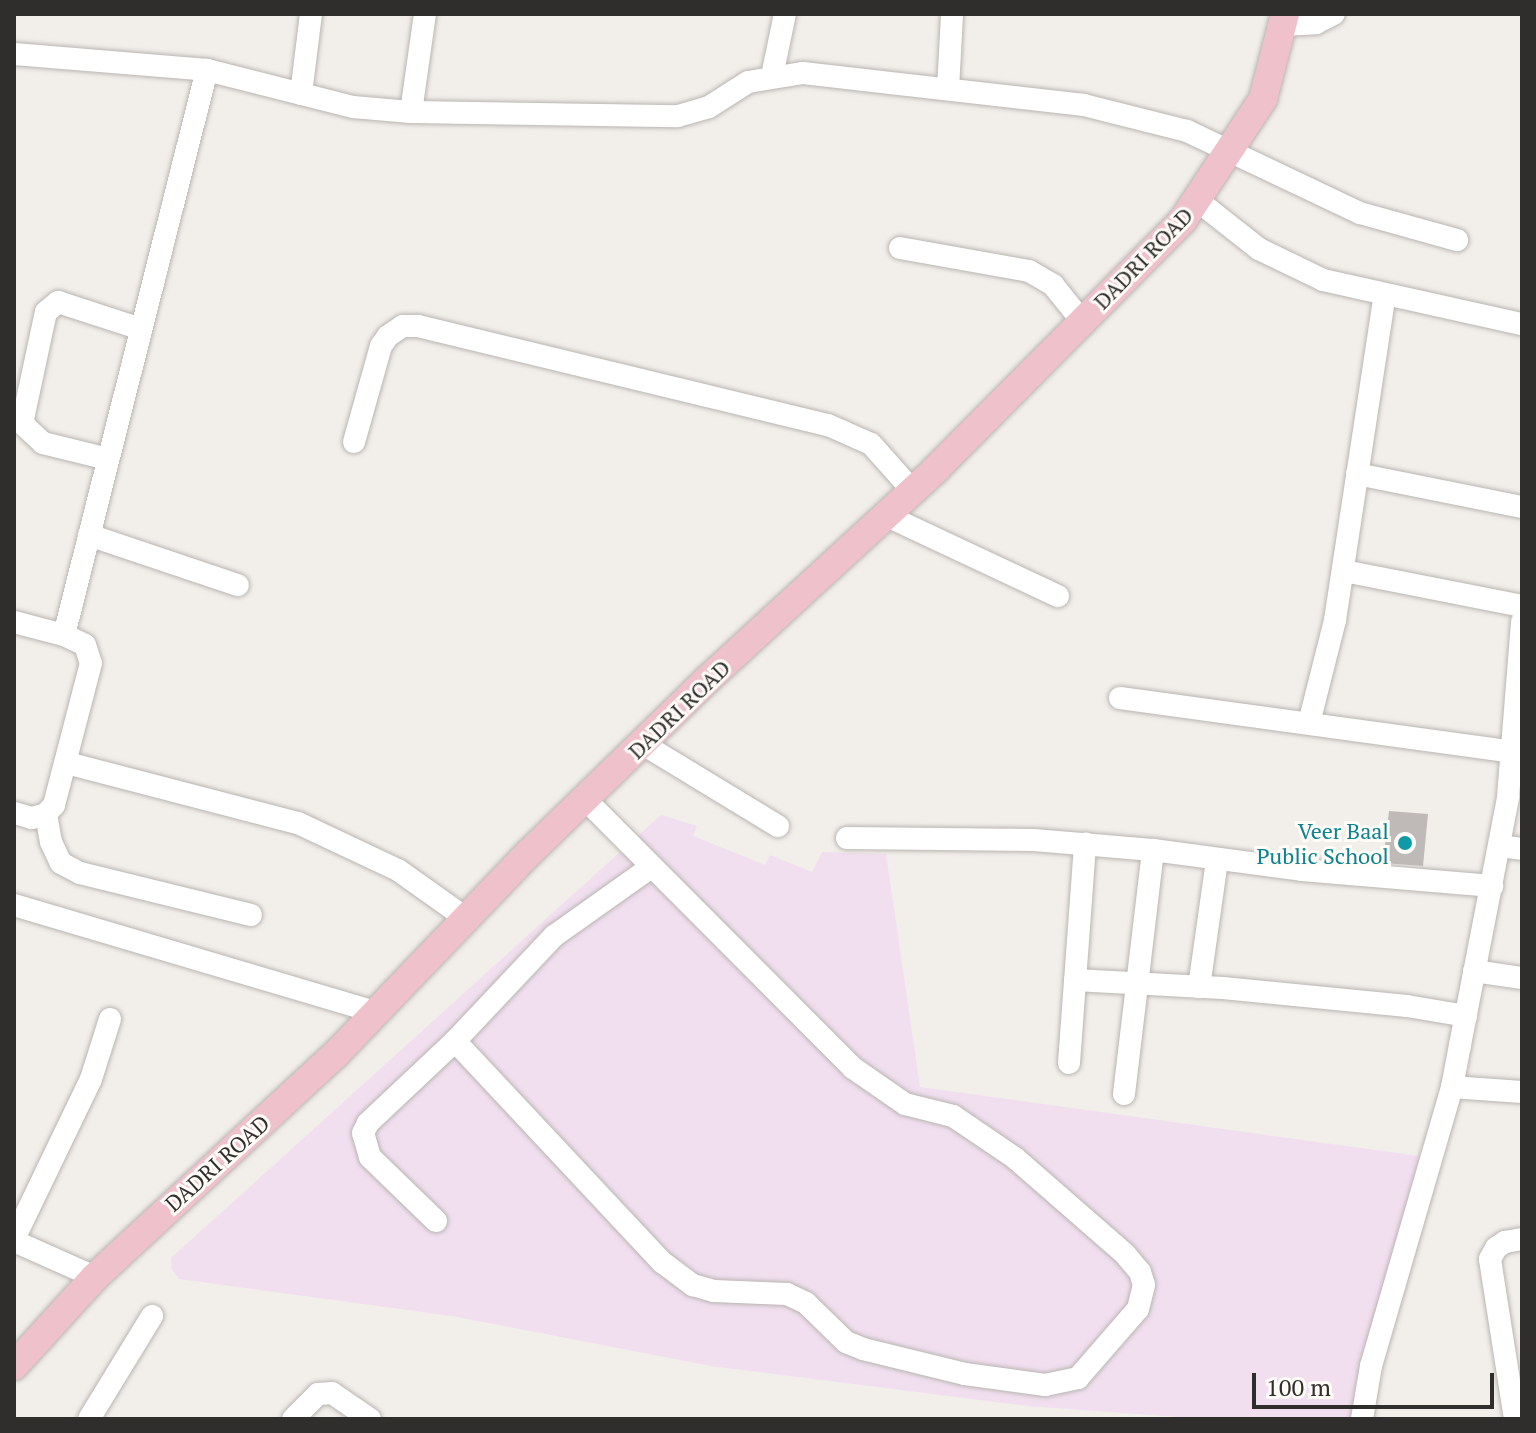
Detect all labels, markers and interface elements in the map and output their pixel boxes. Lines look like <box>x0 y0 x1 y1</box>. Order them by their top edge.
street label: DADRI ROAD <box>1088 202 1198 314</box>
street label: DADRI ROAD <box>623 654 735 764</box>
place label: Veer Baal Public School <box>1257 817 1389 868</box>
marker: Veer Baal Public School <box>1396 834 1414 852</box>
street label: DADRI ROAD <box>159 1109 275 1217</box>
scale bar <box>1256 1357 1498 1407</box>
text: 100 m <box>1266 1371 1331 1403</box>

